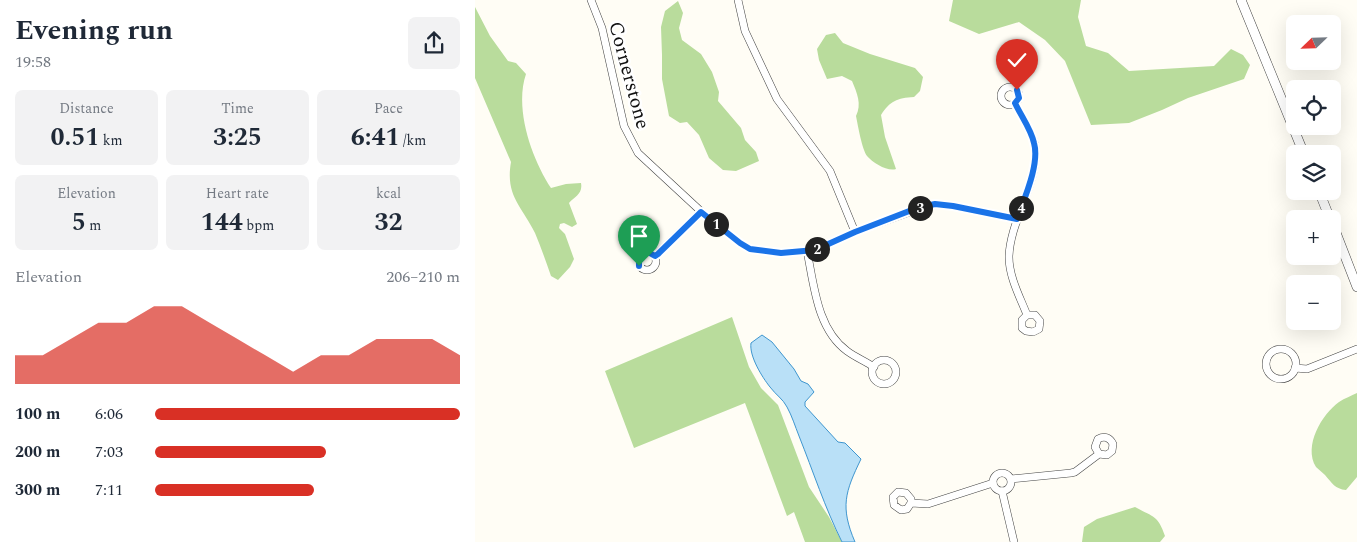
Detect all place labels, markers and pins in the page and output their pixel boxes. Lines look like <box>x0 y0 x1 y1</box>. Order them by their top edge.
pin <box>996 39 1038 90</box>
pin: 3 <box>907 196 933 220</box>
pin: 4 <box>1009 196 1033 220</box>
pin: 1 <box>703 212 729 236</box>
pin <box>618 215 660 266</box>
pin: 2 <box>805 236 829 262</box>

